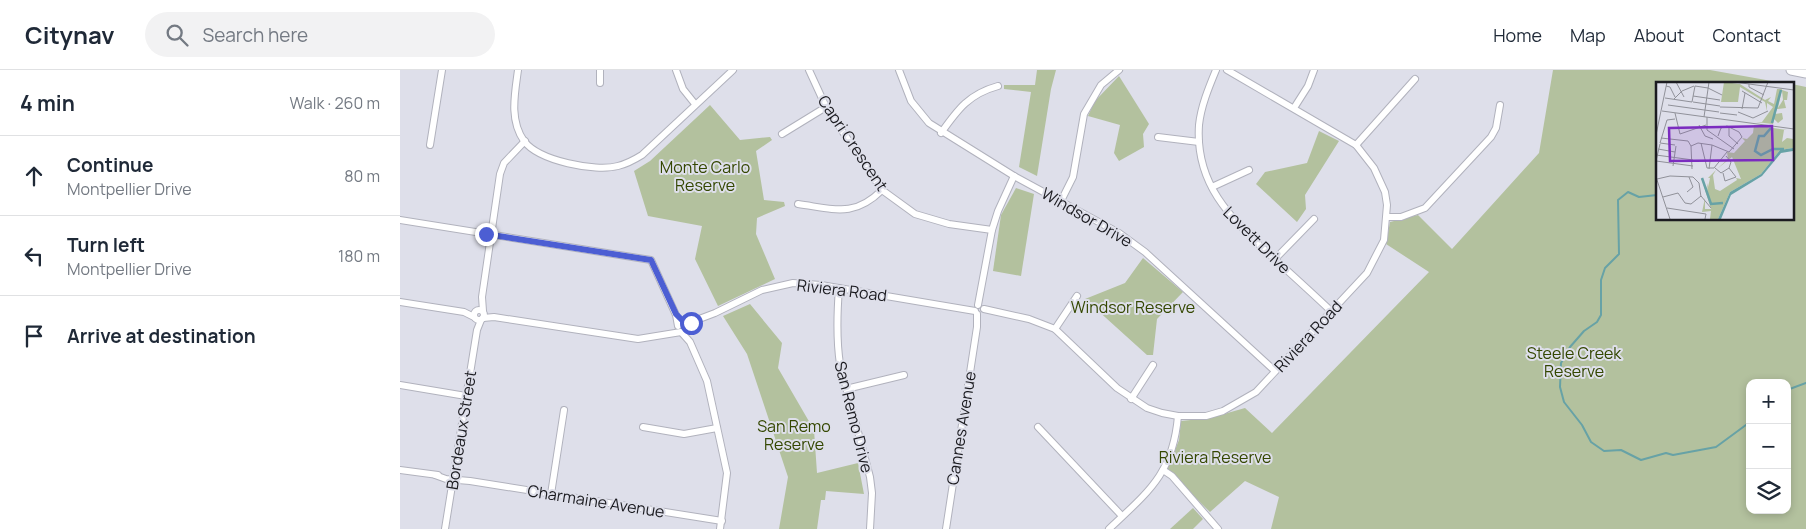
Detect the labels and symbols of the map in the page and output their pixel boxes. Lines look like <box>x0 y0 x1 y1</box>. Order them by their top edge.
inset map <box>1656 82 1794 220</box>
street label: Capri Crescent <box>813 91 893 195</box>
park label: Monte Carlo Reserve <box>660 156 750 196</box>
street label: Windsor Drive <box>1038 182 1136 252</box>
street label: Lovett Drive <box>1218 201 1296 279</box>
route end <box>475 223 498 246</box>
street label: Riviera Road <box>796 274 888 306</box>
street label: Riviera Road <box>1269 295 1347 377</box>
park label: Windsor Reserve <box>1071 296 1195 318</box>
route start <box>680 312 703 335</box>
park label: Steele Creek Reserve <box>1527 342 1622 382</box>
street label: San Remo Drive <box>830 359 878 475</box>
street label: Bordeaux Street <box>441 369 481 491</box>
street label: Cannes Avenue <box>941 369 981 487</box>
park label: San Remo Reserve <box>757 415 831 455</box>
park label: Riviera Reserve <box>1159 446 1271 468</box>
street label: Charmaine Avenue <box>526 479 666 523</box>

